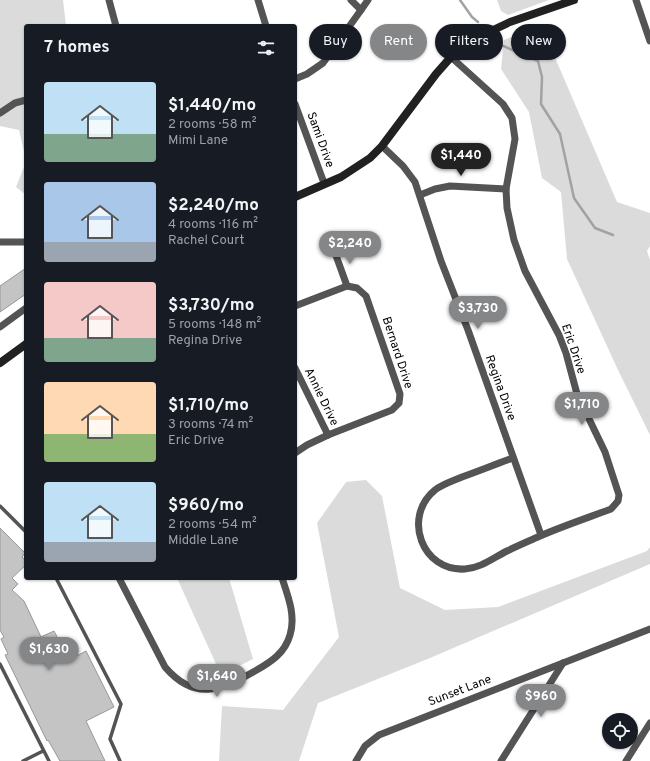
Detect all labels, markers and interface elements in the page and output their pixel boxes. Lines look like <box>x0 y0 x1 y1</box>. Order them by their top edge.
chip: Buy <box>309 24 362 60</box>
chip: Rent <box>370 24 427 60</box>
chip: Filters <box>435 24 503 60</box>
chip: New <box>511 24 566 60</box>
text: 7 homes <box>44 37 110 59</box>
icon: filters <box>255 37 277 59</box>
text: $1,440/mo <box>168 95 256 117</box>
icon: home <box>76 98 124 146</box>
street label: Sami Drive <box>303 110 337 170</box>
text: 2 rooms · 58 m² <box>168 117 256 133</box>
text: Mimi Lane <box>168 133 228 149</box>
pin: $1,440 <box>428 143 494 177</box>
text: $1,440 <box>440 148 482 164</box>
text: $2,240/mo <box>168 195 259 217</box>
icon: home <box>76 198 124 246</box>
text: 4 rooms · 116 m² <box>168 217 258 233</box>
pin: $2,240 <box>317 231 383 265</box>
text: Rachel Court <box>168 233 244 249</box>
text: $2,240 <box>328 236 372 252</box>
text: $3,730/mo <box>168 295 254 317</box>
pin: $3,730 <box>445 296 511 330</box>
icon: home <box>76 298 124 346</box>
text: $3,730 <box>458 301 498 317</box>
street label: Bernard Drive <box>378 315 416 391</box>
text: 5 rooms · 148 m² <box>168 317 261 333</box>
street label: Eric Drive <box>557 322 589 376</box>
text: Regina Drive <box>168 333 242 349</box>
street label: Regina Drive <box>481 353 519 423</box>
street label: Annie Drive <box>300 365 342 429</box>
pin: $1,710 <box>549 392 615 426</box>
text: $1,710/mo <box>168 395 249 417</box>
text: $1,710 <box>564 397 600 413</box>
icon: home <box>76 398 124 446</box>
text: 3 rooms · 74 m² <box>168 417 253 433</box>
text: Eric Drive <box>168 433 224 449</box>
text: $960/mo <box>168 495 244 517</box>
icon: home <box>76 498 124 546</box>
text: 2 rooms · 54 m² <box>168 517 257 533</box>
text: Middle Lane <box>168 533 239 549</box>
pin: $1,630 <box>16 637 82 671</box>
text: $1,630 <box>29 642 69 658</box>
pin: $1,640 <box>184 664 250 698</box>
text: $1,640 <box>196 669 238 685</box>
street label: Sunset Lane <box>426 672 494 710</box>
pin: $960 <box>517 684 565 718</box>
text: $960 <box>525 689 557 705</box>
map controls <box>602 713 638 749</box>
button: locate <box>602 713 638 749</box>

